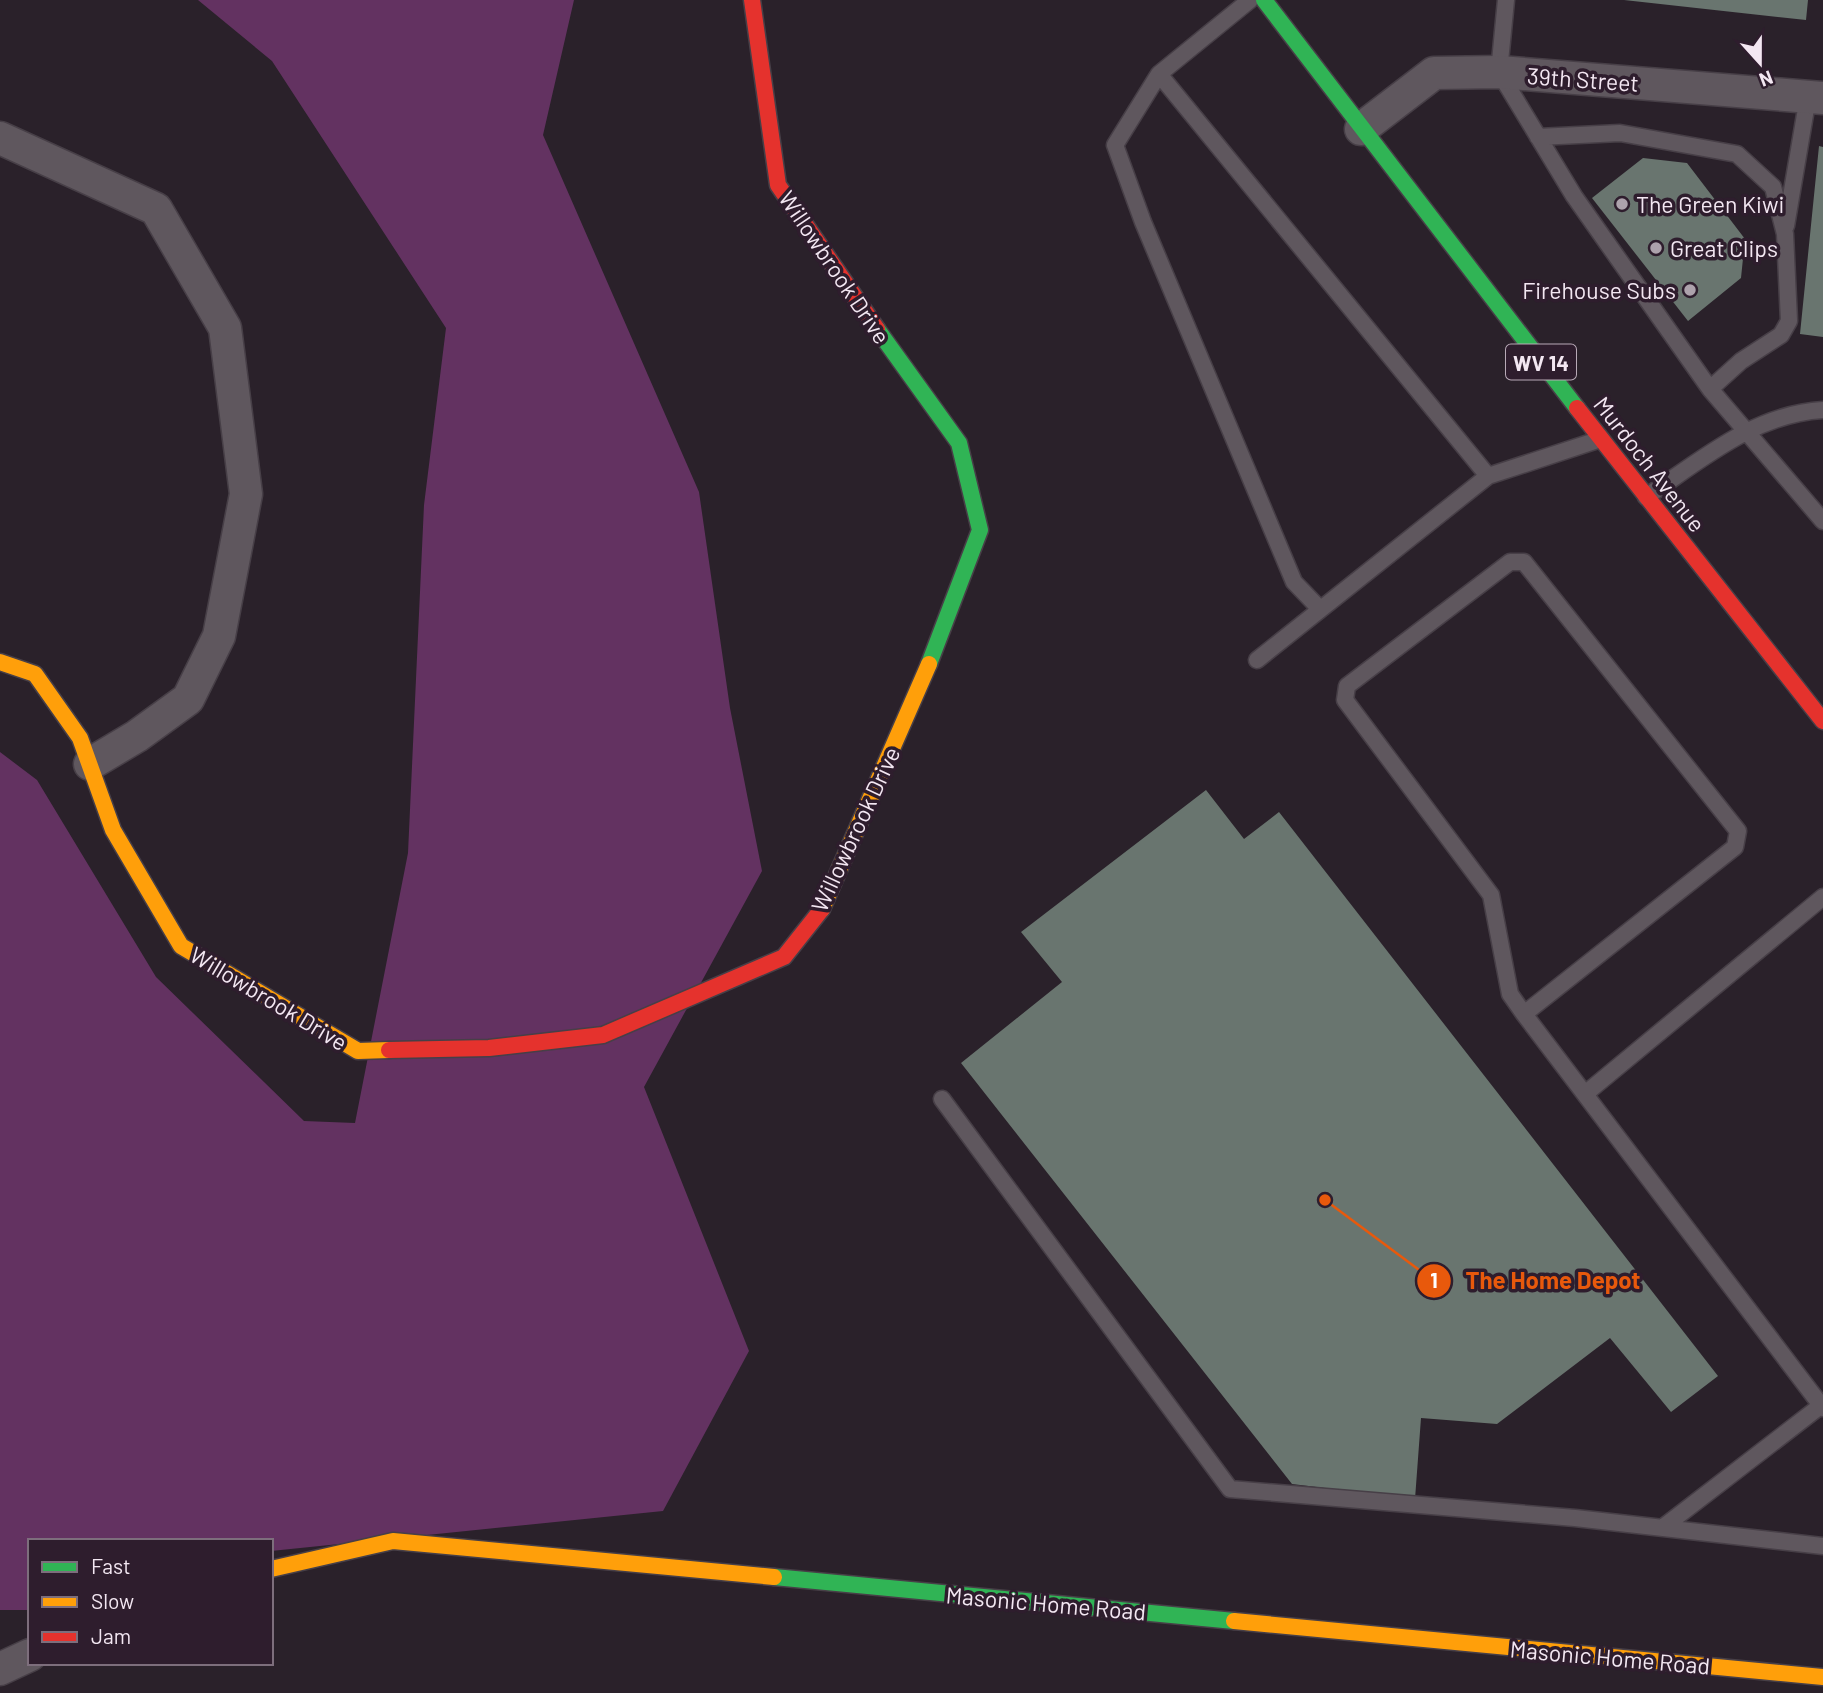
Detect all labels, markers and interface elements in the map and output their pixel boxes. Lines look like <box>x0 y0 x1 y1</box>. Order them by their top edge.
north arrow <box>1725 28 1795 98</box>
street label: 39th Street <box>1526 61 1640 97</box>
text: N <box>1756 66 1776 92</box>
street label: Willowbrook Drive <box>773 185 897 349</box>
place label: The Green Kiwi <box>1636 190 1784 218</box>
marker: The Green Kiwi <box>1614 196 1630 212</box>
place label: Great Clips <box>1670 234 1778 262</box>
marker: Great Clips <box>1648 240 1664 256</box>
place label: Firehouse Subs <box>1522 276 1676 304</box>
marker: Firehouse Subs <box>1682 282 1698 298</box>
road number: WV 14 <box>1506 344 1576 380</box>
street label: Murdoch Avenue <box>1588 391 1712 537</box>
street label: Willowbrook Drive <box>805 742 905 916</box>
street label: Willowbrook Drive <box>185 940 353 1056</box>
callout: The Home Depot <box>1416 1258 1654 1303</box>
text: The Home Depot <box>1466 1265 1640 1294</box>
text: 1 <box>1430 1267 1438 1292</box>
legend <box>28 1539 273 1665</box>
text: Fast <box>91 1553 131 1578</box>
street label: Masonic Home Road <box>945 1580 1147 1626</box>
text: Slow <box>91 1588 134 1613</box>
text: Jam <box>91 1623 131 1648</box>
street label: Masonic Home Road <box>1509 1634 1711 1680</box>

